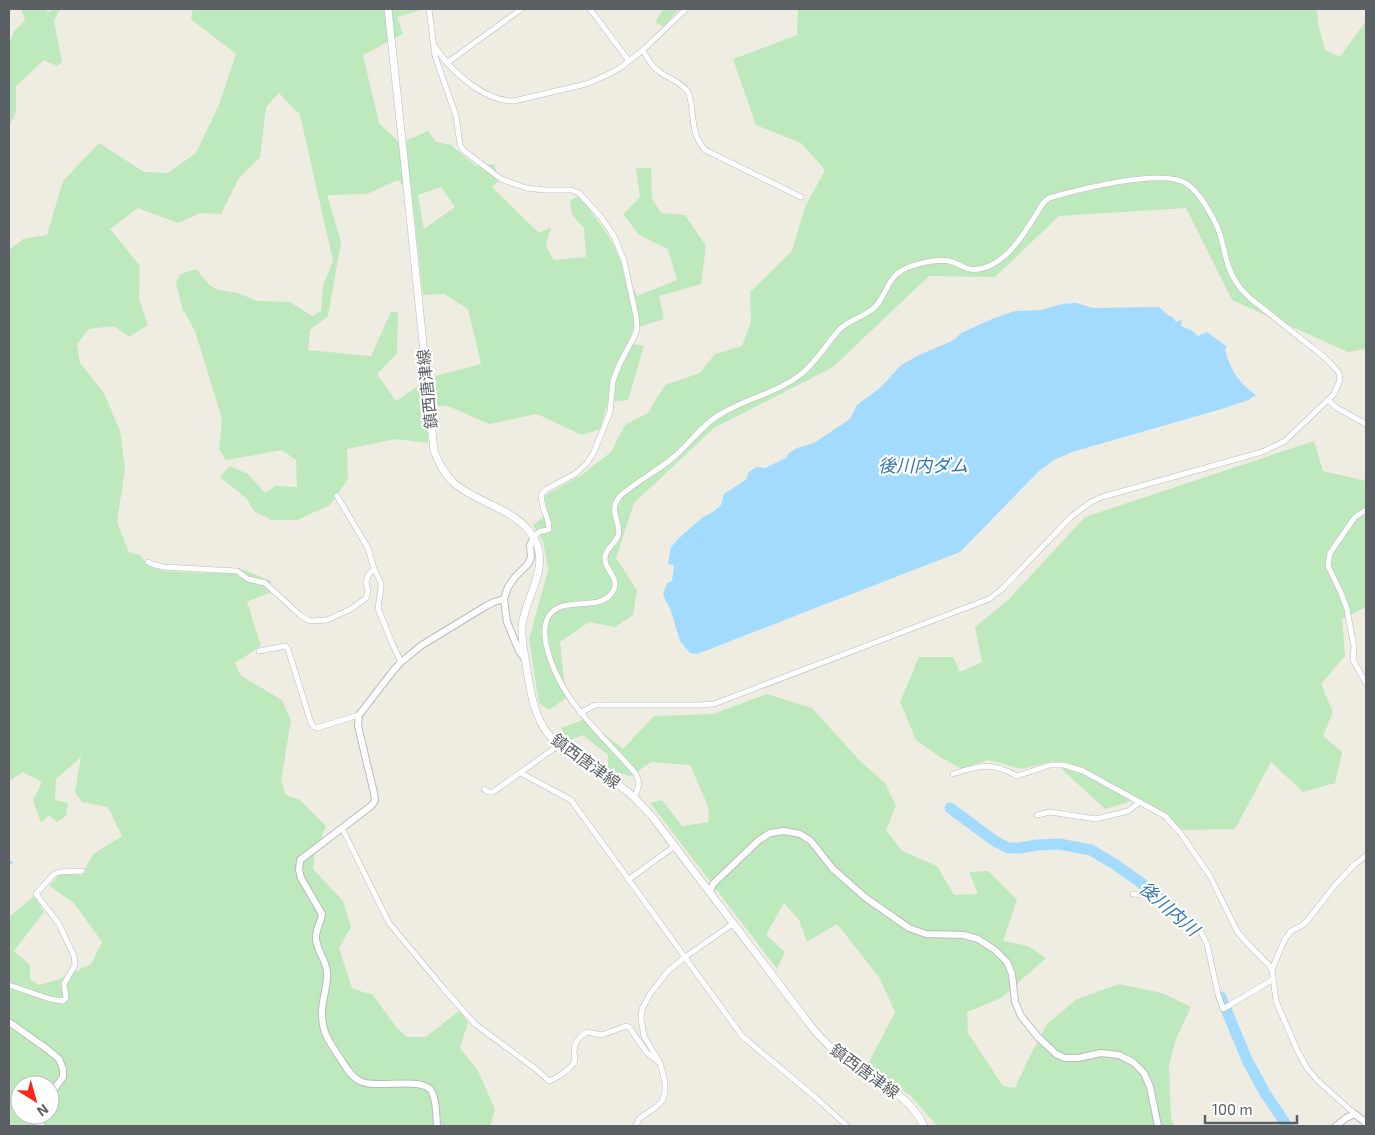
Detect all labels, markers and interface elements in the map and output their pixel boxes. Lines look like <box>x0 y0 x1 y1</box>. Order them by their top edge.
street label: 鎮西唐津線 <box>413 348 440 430</box>
water label: 後川内ダム <box>878 454 968 476</box>
street label: 鎮西唐津線 <box>548 729 624 792</box>
water label: 後川内川 <box>1135 876 1206 941</box>
street label: 鎮西唐津線 <box>827 1039 903 1102</box>
north arrow <box>10 1075 60 1125</box>
scale bar <box>1205 1092 1298 1124</box>
text: 100 m <box>1212 1100 1253 1118</box>
text: N <box>34 1101 52 1121</box>

